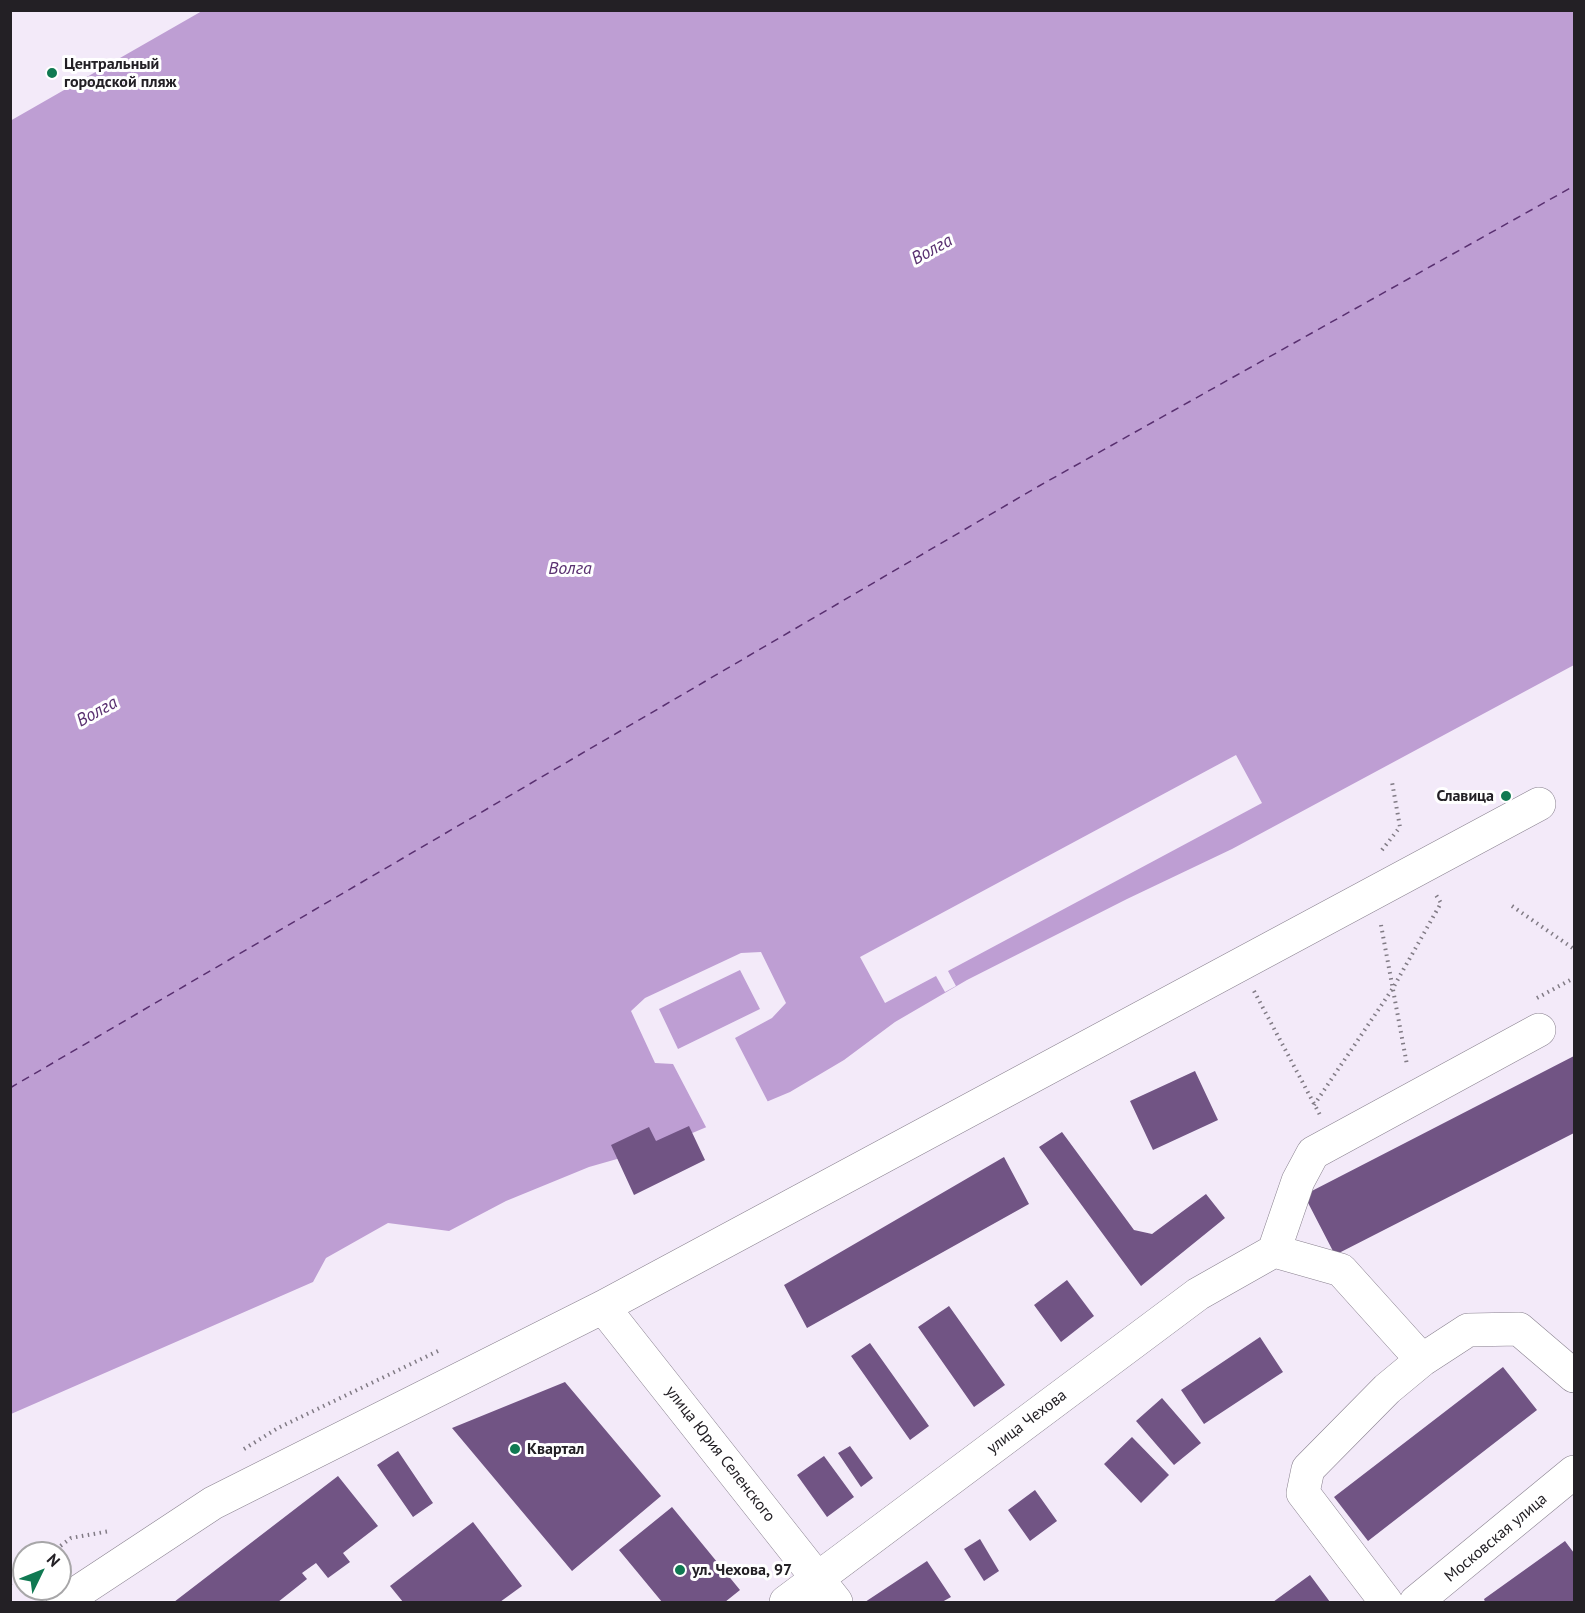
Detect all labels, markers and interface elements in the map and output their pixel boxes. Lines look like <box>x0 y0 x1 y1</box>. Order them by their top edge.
place label: Центральный городской пляж <box>64 54 177 92</box>
marker: Центральный городской пляж <box>45 66 59 80</box>
water label: Волга <box>908 230 956 270</box>
water label: Волга <box>548 558 592 580</box>
water label: Волга <box>73 692 121 732</box>
place label: Славица <box>1436 786 1494 806</box>
marker: Славица <box>1499 789 1513 803</box>
street label: улица Юрия Селенского <box>661 1382 779 1526</box>
street label: улица Чехова <box>983 1386 1071 1458</box>
place label: Квартал <box>527 1439 584 1459</box>
marker: Квартал <box>508 1442 522 1456</box>
street label: Московская улица <box>1441 1490 1551 1586</box>
north arrow <box>12 1541 72 1601</box>
text: N <box>43 1549 65 1571</box>
place label: ул. Чехова, 97 <box>692 1560 792 1580</box>
marker: ул. Чехова, 97 <box>673 1563 687 1577</box>

